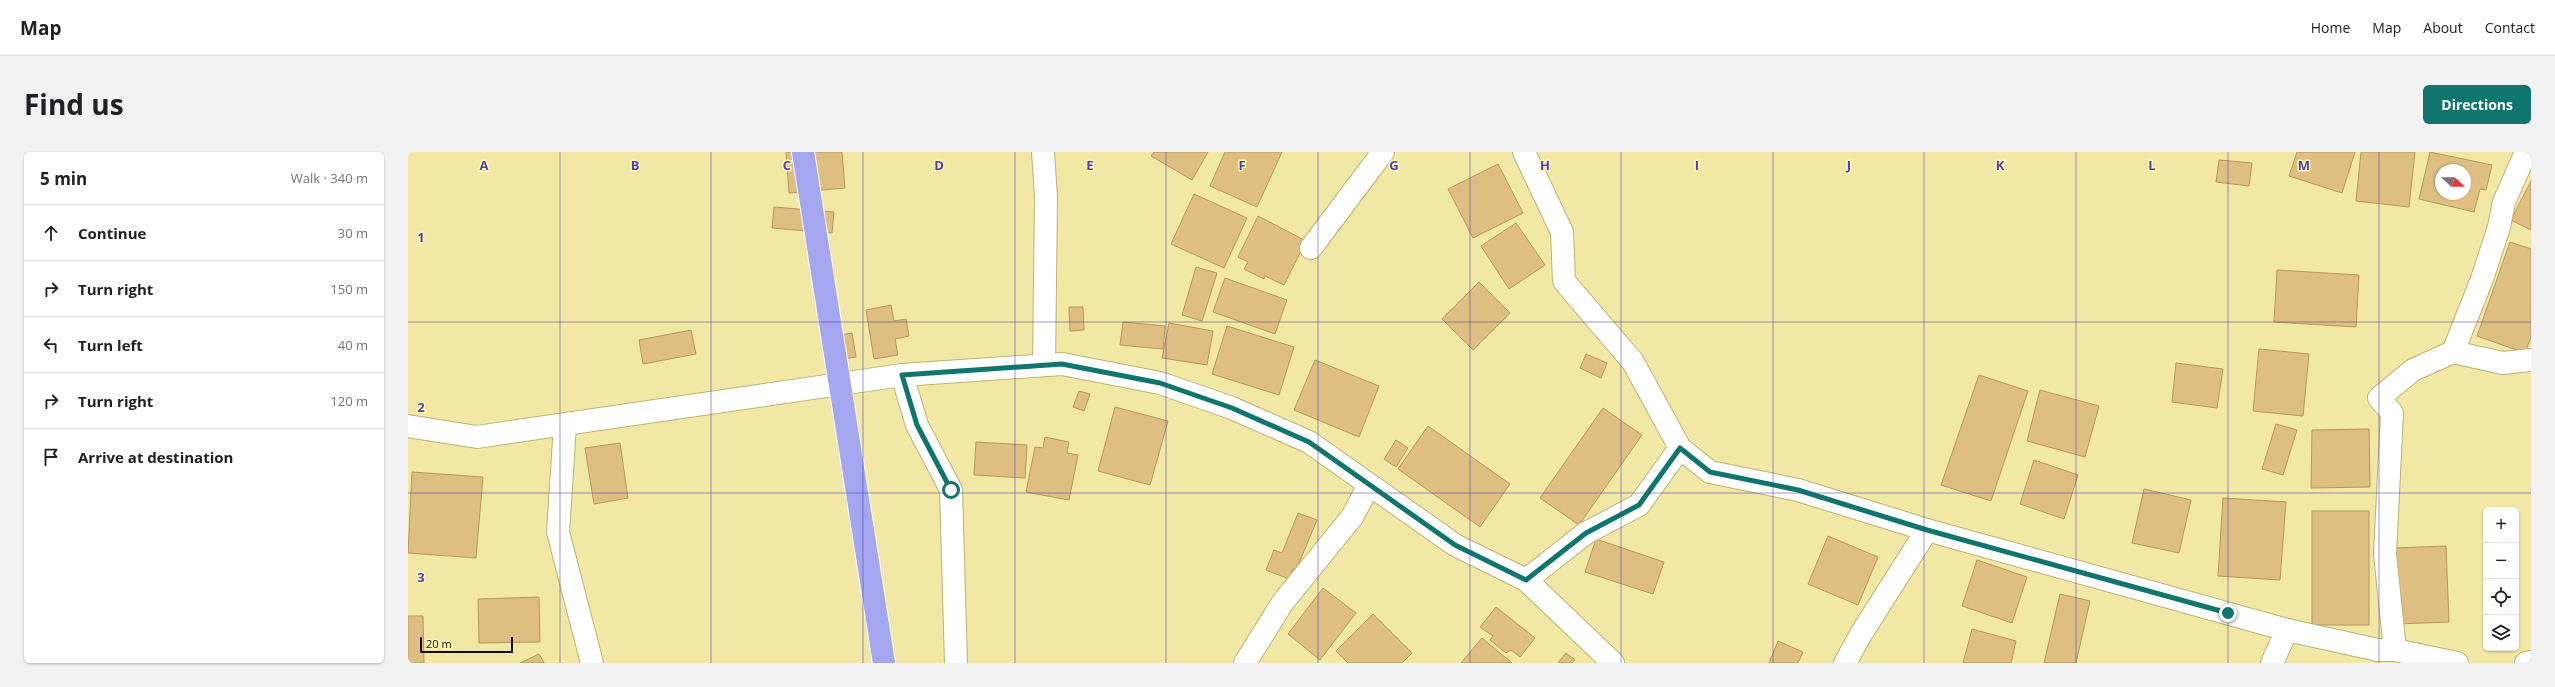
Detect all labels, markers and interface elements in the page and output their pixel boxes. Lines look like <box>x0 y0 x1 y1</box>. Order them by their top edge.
text: Map <box>20 15 61 41</box>
text: Home <box>2311 18 2350 37</box>
text: Map <box>2372 18 2401 37</box>
text: About <box>2423 18 2463 37</box>
text: Contact <box>2485 18 2535 37</box>
text: Find us <box>24 85 124 123</box>
button: Directions <box>2423 85 2531 124</box>
text: A <box>480 156 489 174</box>
text: B <box>631 156 640 174</box>
text: C <box>783 156 791 174</box>
text: D <box>934 156 944 174</box>
text: E <box>1086 156 1094 174</box>
text: F <box>1238 156 1246 174</box>
text: G <box>1389 156 1399 174</box>
text: H <box>1540 156 1550 174</box>
text: I <box>1695 156 1699 174</box>
text: J <box>1846 156 1851 174</box>
text: K <box>1996 156 2005 174</box>
text: L <box>2148 156 2156 174</box>
text: M <box>2298 156 2310 174</box>
north arrow <box>2435 164 2471 200</box>
text: 5 min <box>40 167 87 190</box>
text: Walk · 340 m <box>291 169 368 187</box>
icon: ahead <box>40 222 62 244</box>
text: Continue <box>78 223 146 243</box>
text: 30 m <box>338 224 368 242</box>
text: 1 <box>417 228 425 246</box>
icon: right <box>40 278 62 300</box>
text: Turn right <box>78 279 153 299</box>
text: 150 m <box>330 280 368 298</box>
icon: left <box>40 334 62 356</box>
text: Turn left <box>78 335 143 355</box>
text: 40 m <box>338 336 368 354</box>
icon: right <box>40 390 62 412</box>
text: Turn right <box>78 391 153 411</box>
text: 120 m <box>330 392 368 410</box>
text: 2 <box>417 398 425 416</box>
icon: arrive <box>40 446 62 468</box>
text: Arrive at destination <box>78 447 233 467</box>
route start <box>942 481 960 499</box>
map controls <box>2483 507 2519 651</box>
button: + <box>2483 507 2519 543</box>
button: − <box>2483 543 2519 579</box>
text: 3 <box>417 568 425 586</box>
button: locate <box>2483 579 2519 615</box>
route end <box>2219 604 2237 622</box>
button: layers <box>2483 615 2519 651</box>
scale bar <box>420 635 513 654</box>
text: 20 m <box>426 636 452 651</box>

